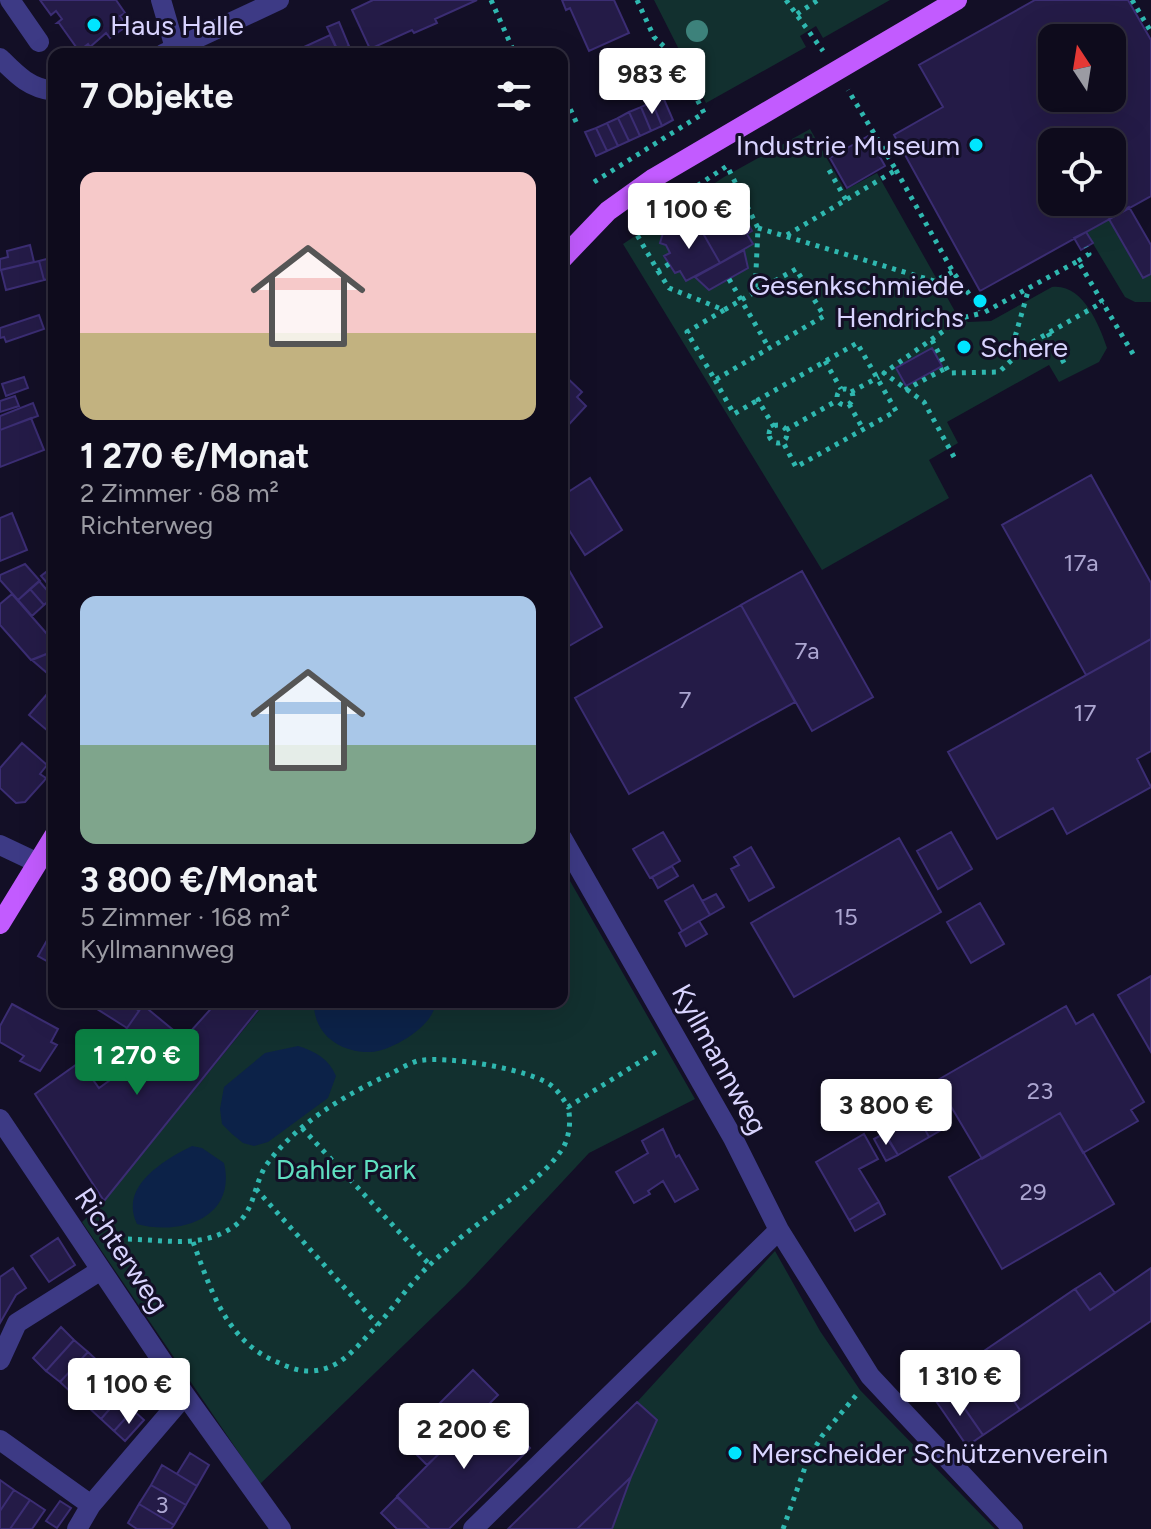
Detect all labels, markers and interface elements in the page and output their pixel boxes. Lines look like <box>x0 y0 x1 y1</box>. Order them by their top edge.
place label: Haus Halle <box>110 8 244 42</box>
marker: Haus Halle <box>85 16 103 34</box>
north arrow <box>1038 24 1126 112</box>
map controls <box>1038 24 1126 216</box>
pin: 983 € <box>596 48 708 116</box>
text: 983 € <box>617 58 687 90</box>
icon: filters <box>492 74 536 118</box>
text: 7 Objekte <box>80 76 233 117</box>
place label: Industrie Museum <box>736 128 960 162</box>
button: locate <box>1038 128 1126 216</box>
marker: Industrie Museum <box>967 136 985 154</box>
pin: 1 100 € <box>615 183 763 251</box>
text: 1 100 € <box>646 193 732 225</box>
icon: home <box>236 224 380 368</box>
place label: Gesenkschmiede Hendrichs <box>749 268 964 334</box>
marker: Gesenkschmiede Hendrichs <box>971 292 989 310</box>
place label: Schere <box>980 330 1068 364</box>
marker: Schere <box>955 338 973 356</box>
text: 1 270 €/Monat <box>80 436 309 477</box>
text: 2 Zimmer · 68 m² <box>80 477 279 509</box>
text: Richterweg <box>80 509 213 541</box>
house number: 17a <box>1063 548 1099 577</box>
house number: 7a <box>794 636 820 665</box>
icon: home <box>236 648 380 792</box>
house number: 7 <box>679 685 692 714</box>
house number: 17 <box>1074 698 1097 727</box>
text: 3 800 €/Monat <box>80 860 318 901</box>
text: 5 Zimmer · 168 m² <box>80 901 290 933</box>
house number: 15 <box>834 902 858 931</box>
text: Kyllmannweg <box>80 933 235 965</box>
street label: Kyllmannweg <box>665 978 775 1140</box>
pin: 1 270 € <box>63 1029 211 1097</box>
text: 1 270 € <box>93 1039 181 1071</box>
house number: 23 <box>1027 1076 1053 1105</box>
pin: 3 800 € <box>812 1079 960 1147</box>
text: 3 800 € <box>839 1089 933 1121</box>
park label: Dahler Park <box>276 1152 417 1186</box>
house number: 29 <box>1020 1177 1047 1206</box>
street label: Richterweg <box>68 1181 176 1319</box>
pin: 1 310 € <box>886 1350 1034 1418</box>
pin: 1 100 € <box>55 1358 203 1426</box>
text: 1 310 € <box>918 1360 1002 1392</box>
text: 1 100 € <box>86 1368 172 1400</box>
pin: 2 200 € <box>390 1403 538 1471</box>
text: 2 200 € <box>417 1413 511 1445</box>
place label: Merscheider Schützenverein <box>751 1436 1108 1470</box>
marker: Merscheider Schützenverein <box>726 1444 744 1462</box>
house number: 3 <box>155 1490 169 1519</box>

